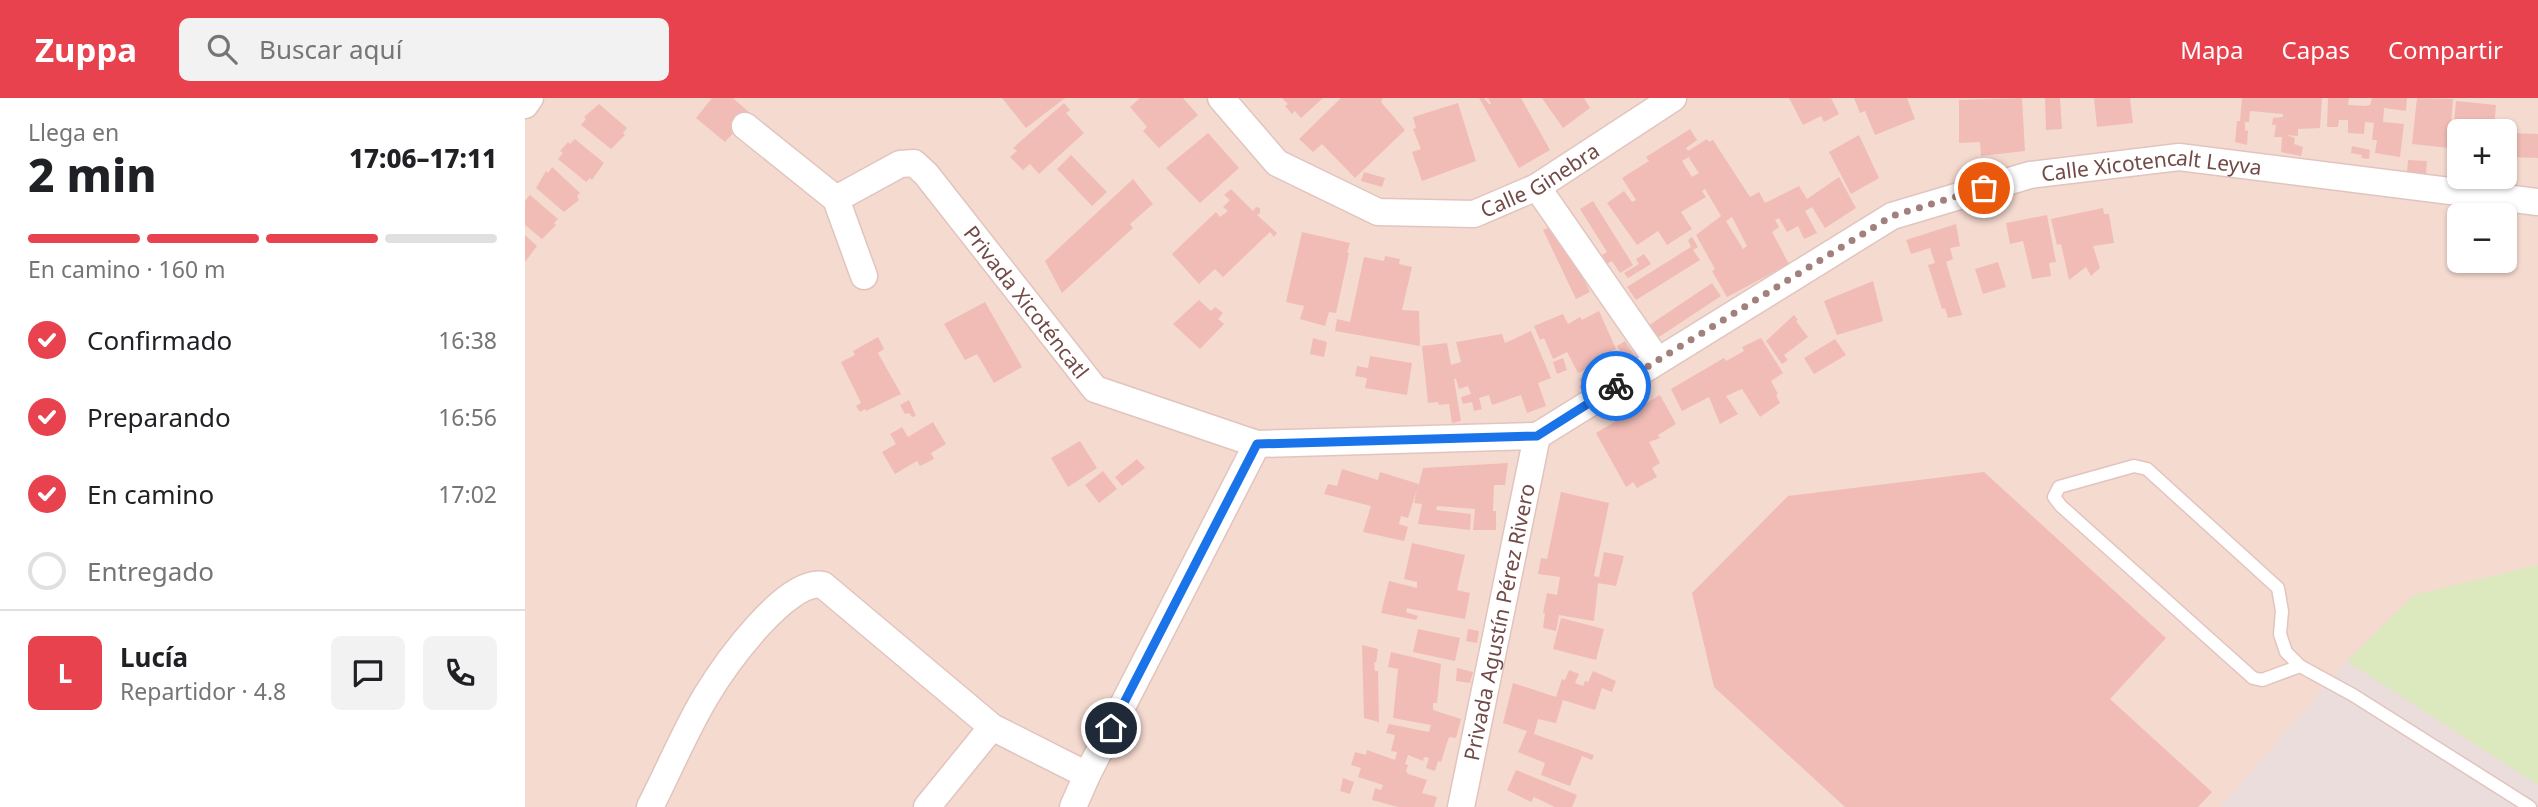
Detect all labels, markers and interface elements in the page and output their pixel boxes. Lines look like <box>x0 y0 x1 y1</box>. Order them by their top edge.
search box <box>179 18 669 81</box>
text: Zuppa <box>35 27 137 72</box>
icon: search <box>203 30 241 68</box>
text: Buscar aquí <box>259 31 402 67</box>
text: Mapa <box>2180 33 2244 66</box>
text: Capas <box>2282 33 2350 66</box>
text: Compartir <box>2388 33 2503 66</box>
text: Llega en <box>28 116 119 148</box>
map controls <box>2447 119 2517 273</box>
button: + <box>2447 119 2517 189</box>
street label: Calle Ginebra <box>1476 136 1604 224</box>
text: 17:06–17:11 <box>349 140 497 176</box>
text: 2 min <box>28 143 157 205</box>
street label: Calle Xicotencalt Leyva <box>2040 143 2264 188</box>
pin <box>1954 158 2014 218</box>
icon: bag <box>1965 169 2003 207</box>
button: − <box>2447 203 2517 273</box>
street label: Privada Xicoténcatl <box>958 220 1095 384</box>
text: En camino · 160 m <box>28 253 226 285</box>
icon: check <box>28 321 66 359</box>
text: Confirmado <box>87 322 232 358</box>
text: 16:38 <box>438 324 497 356</box>
courier <box>1581 351 1651 421</box>
icon: bike <box>1597 367 1635 405</box>
icon: check <box>28 398 66 436</box>
text: Preparando <box>87 399 231 435</box>
text: 16:56 <box>438 401 497 433</box>
icon: check <box>28 475 66 513</box>
text: En camino <box>87 476 214 512</box>
text: 17:02 <box>438 478 497 510</box>
street label: Privada Agustín Pérez Rivero <box>1457 481 1541 763</box>
text: Entregado <box>87 553 214 589</box>
button: chat <box>331 636 405 710</box>
button: phone <box>423 636 497 710</box>
text: Lucía <box>120 639 188 675</box>
text: L <box>58 655 72 691</box>
text: Repartidor · 4.8 <box>120 675 286 707</box>
pin <box>1081 698 1141 758</box>
icon: home <box>1092 709 1130 747</box>

